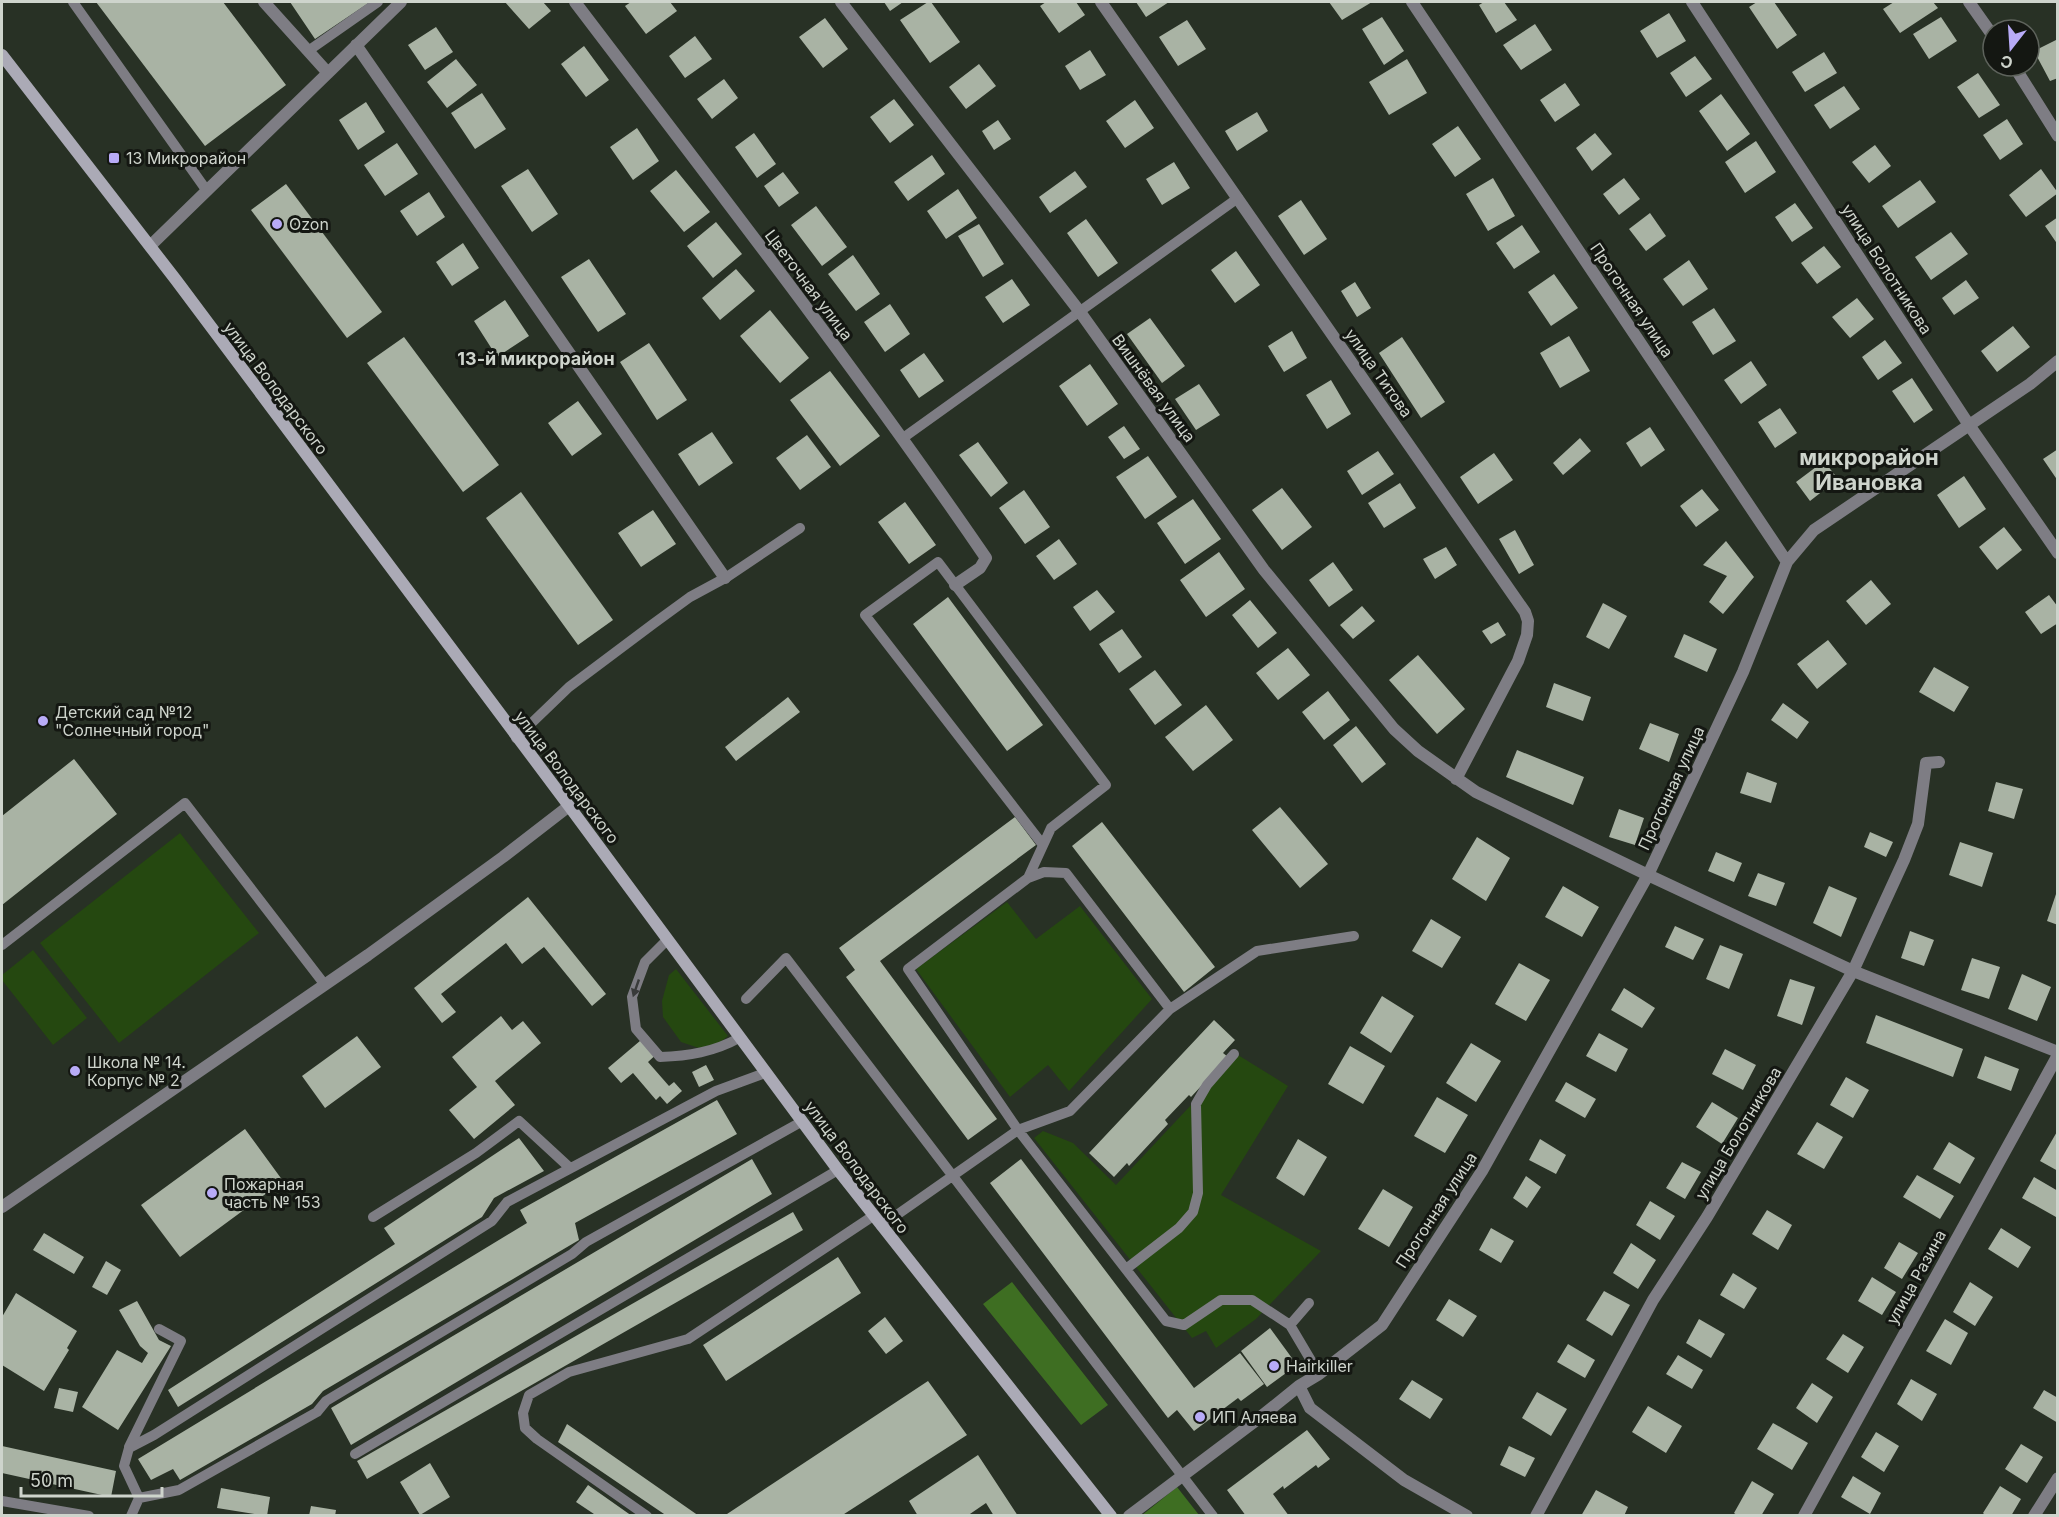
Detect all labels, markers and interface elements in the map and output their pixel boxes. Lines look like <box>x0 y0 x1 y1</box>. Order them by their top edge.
north arrow <box>1981 18 2041 78</box>
text: С <box>1998 51 2015 74</box>
place label: 13 Микрорайон <box>126 148 246 168</box>
marker: 13 Микрорайон <box>107 151 121 165</box>
street label: улица Болотникова <box>1837 200 1937 338</box>
place label: Ozon <box>289 214 329 234</box>
marker: Ozon <box>270 217 284 231</box>
street label: Цветочная улица <box>761 226 857 344</box>
street label: Прогонная улица <box>1586 239 1678 361</box>
street label: улица Володарского <box>220 318 332 458</box>
street label: улица Титова <box>1341 325 1417 421</box>
street label: Вишнёвая улица <box>1108 330 1200 446</box>
district label: 13-й микрорайон <box>457 348 615 369</box>
district label: микрорайон Ивановка <box>1799 444 1939 495</box>
place label: Детский сад №12 "Солнечный город" <box>55 702 210 740</box>
street label: улица Володарского <box>511 707 623 847</box>
marker: Детский сад №12 "Солнечный город" <box>36 714 50 728</box>
street label: Прогонная улица <box>1634 723 1708 853</box>
one-way arrow <box>631 979 641 997</box>
place label: Школа № 14. Корпус № 2 <box>87 1052 186 1090</box>
street label: улица Болотникова <box>1690 1063 1786 1203</box>
marker: Школа № 14. Корпус № 2 <box>68 1064 82 1078</box>
street label: улица Володарского <box>801 1097 913 1237</box>
street label: Прогонная улица <box>1391 1148 1481 1272</box>
place label: Пожарная часть № 153 <box>224 1174 321 1212</box>
marker: Пожарная часть № 153 <box>205 1186 219 1200</box>
street label: улица Разина <box>1882 1226 1950 1328</box>
place label: Hairkiller <box>1286 1356 1353 1376</box>
marker: Hairkiller <box>1267 1359 1281 1373</box>
place label: ИП Аляева <box>1212 1407 1297 1427</box>
marker: ИП Аляева <box>1193 1410 1207 1424</box>
scale bar <box>21 1460 162 1498</box>
text: 50 m <box>30 1470 73 1491</box>

